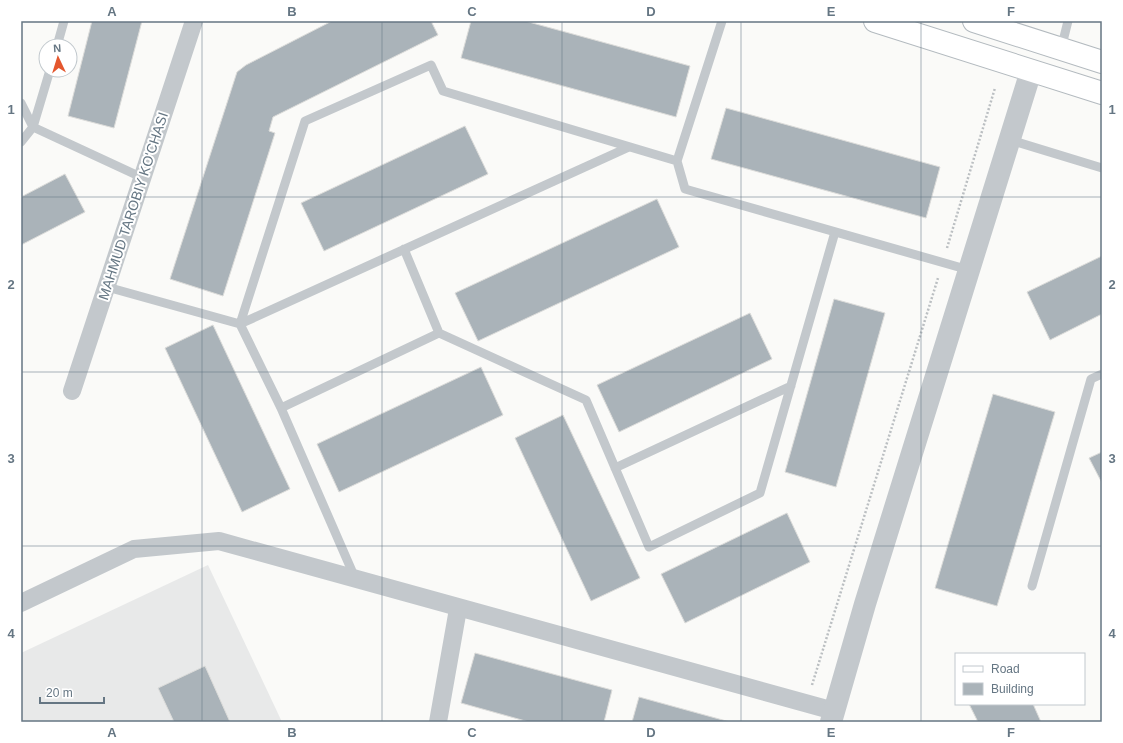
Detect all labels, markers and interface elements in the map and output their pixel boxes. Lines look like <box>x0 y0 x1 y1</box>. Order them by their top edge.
text: A <box>107 4 117 19</box>
text: B <box>287 4 297 19</box>
text: C <box>467 4 477 19</box>
text: D <box>646 4 656 19</box>
text: E <box>827 4 836 19</box>
text: F <box>1007 4 1015 19</box>
north arrow <box>38 38 78 78</box>
text: N <box>53 42 62 54</box>
text: 1 <box>7 102 15 117</box>
text: 1 <box>1108 102 1116 117</box>
street label: MAHMUD TAROBIY KO'CHASI <box>95 110 171 302</box>
text: 2 <box>7 277 15 292</box>
text: 2 <box>1108 277 1116 292</box>
text: 3 <box>7 451 15 466</box>
text: 3 <box>1108 451 1116 466</box>
text: 4 <box>7 626 15 641</box>
text: 4 <box>1108 626 1116 641</box>
legend <box>955 653 1085 705</box>
text: Road <box>991 662 1020 676</box>
scale bar <box>40 679 104 705</box>
text: Building <box>991 682 1034 696</box>
text: 20 m <box>46 686 73 700</box>
text: A <box>107 725 117 740</box>
text: B <box>287 725 297 740</box>
text: C <box>467 725 477 740</box>
text: D <box>646 725 656 740</box>
text: E <box>827 725 836 740</box>
text: F <box>1007 725 1015 740</box>

